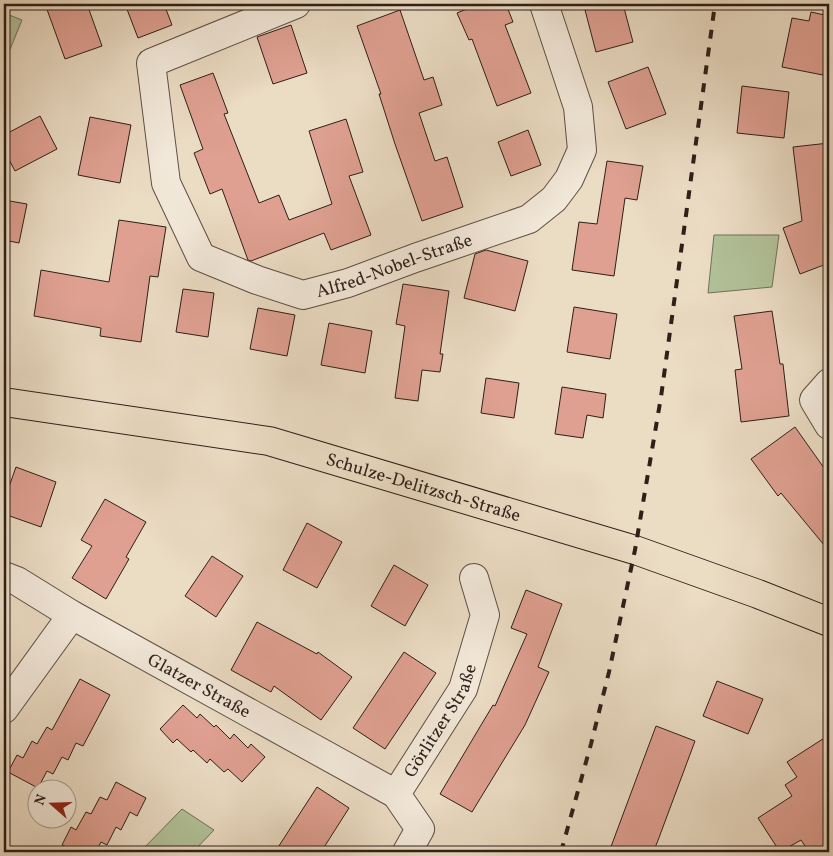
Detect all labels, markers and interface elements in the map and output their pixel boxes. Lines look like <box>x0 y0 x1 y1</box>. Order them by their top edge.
street label: Alfred-Nobel-Straße <box>314 228 476 305</box>
street label: Schulze-Delitzsch-Straße <box>323 448 523 529</box>
street label: Glatzer Straße <box>142 648 255 725</box>
street label: Görlitzer Straße <box>399 661 484 783</box>
north arrow <box>28 778 78 828</box>
text: N <box>31 792 52 808</box>

